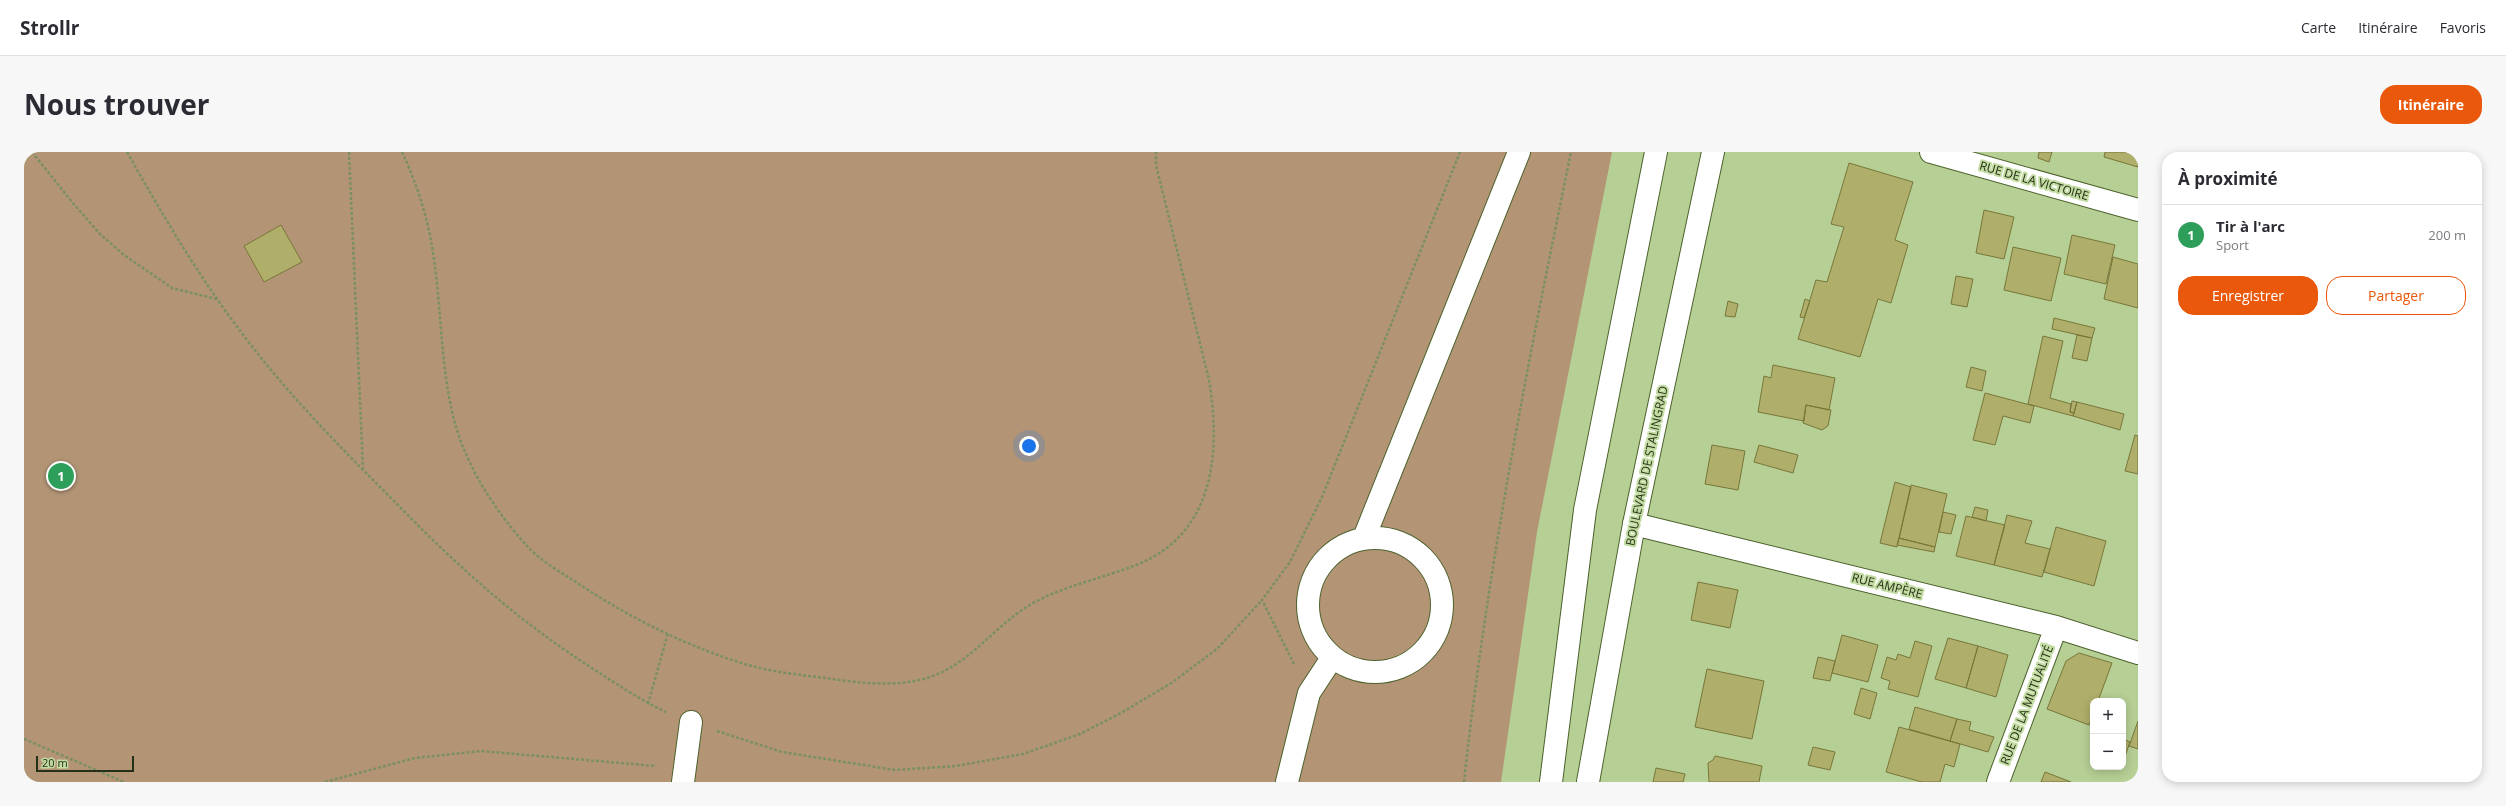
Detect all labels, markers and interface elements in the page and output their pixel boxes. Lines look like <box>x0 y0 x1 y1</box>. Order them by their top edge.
text: Strollr <box>20 15 79 41</box>
text: Carte <box>2301 18 2336 37</box>
text: Itinéraire <box>2358 18 2418 37</box>
text: Favoris <box>2440 18 2486 37</box>
text: Nous trouver <box>24 85 210 123</box>
button: Itinéraire <box>2380 85 2482 124</box>
street label: RUE DE LA VICTOIRE <box>1978 157 2091 204</box>
text: À proximité <box>2178 167 2277 190</box>
text: Tir à l'arc <box>2216 216 2285 236</box>
text: 1 <box>2187 226 2195 244</box>
text: 200 m <box>2428 226 2466 244</box>
text: Sport <box>2216 236 2249 254</box>
button: Enregistrer <box>2178 276 2318 315</box>
button: Partager <box>2326 276 2466 315</box>
street label: BOULEVARD DE STALINGRAD <box>1621 384 1672 547</box>
your location <box>1019 436 1039 456</box>
pin: 1 <box>48 461 74 491</box>
street label: RUE AMPÈRE <box>1850 569 1924 603</box>
street label: RUE DE LA MUTUALITÉ <box>1996 643 2057 767</box>
map controls <box>2090 698 2126 770</box>
button: + <box>2090 698 2126 734</box>
button: − <box>2090 734 2126 770</box>
scale bar <box>36 754 134 773</box>
text: 20 m <box>42 755 68 770</box>

